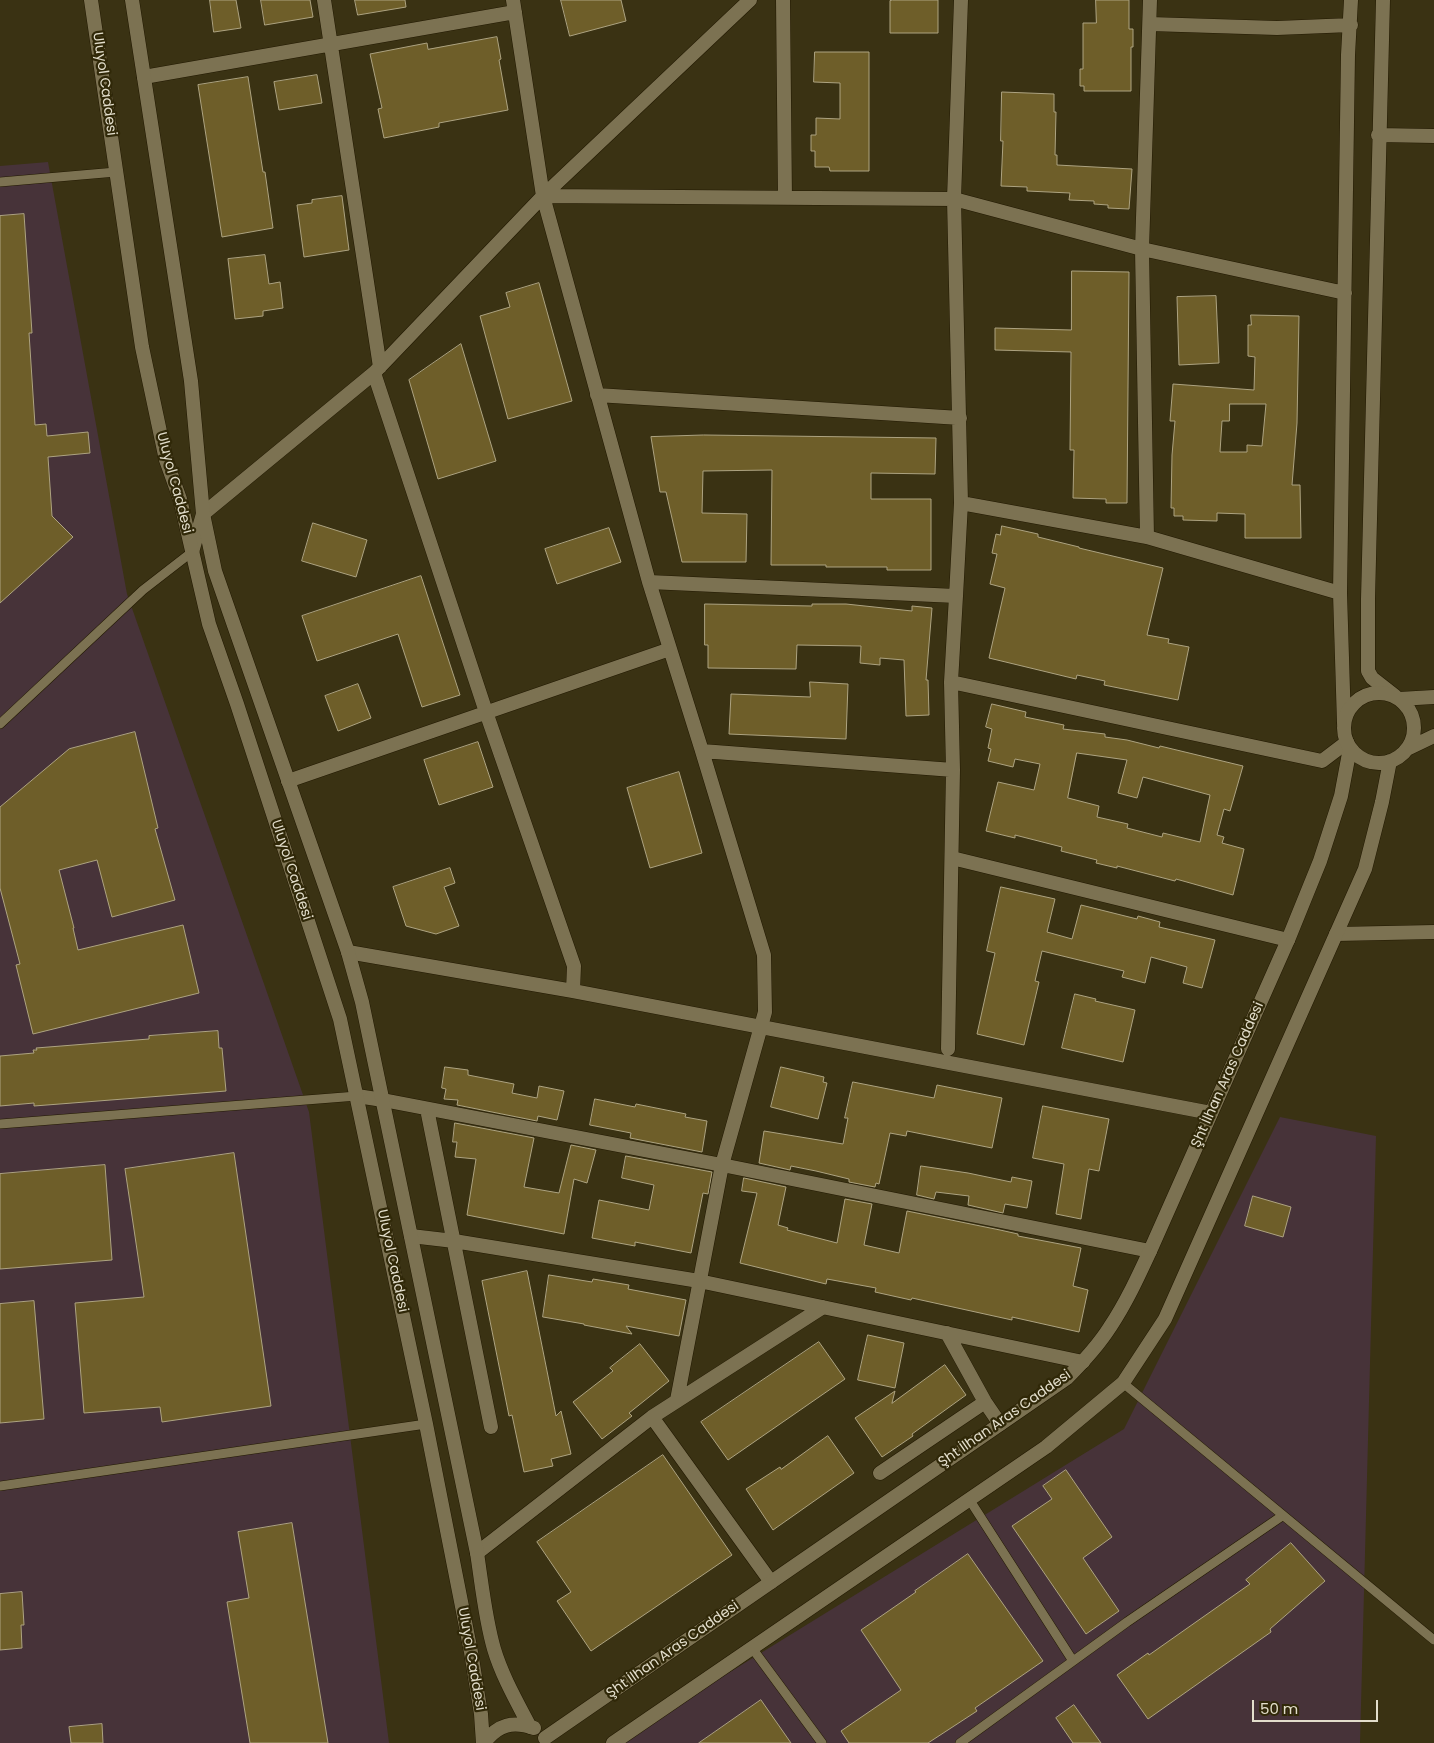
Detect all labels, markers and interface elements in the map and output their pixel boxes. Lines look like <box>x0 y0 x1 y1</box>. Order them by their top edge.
street label: Uluyol Caddesi <box>88 31 120 137</box>
street label: Uluyol Caddesi <box>152 430 196 536</box>
street label: Uluyol Caddesi <box>267 818 315 922</box>
street label: Şht İlhan Aras Caddesi <box>1188 999 1268 1151</box>
street label: Uluyol Caddesi <box>373 1208 411 1314</box>
street label: Şht İlhan Aras Caddesi <box>936 1367 1074 1471</box>
street label: Şht İlhan Aras Caddesi <box>604 1598 742 1702</box>
street label: Uluyol Caddesi <box>454 1606 488 1712</box>
scale bar <box>1254 1690 1380 1722</box>
text: 50 m <box>1260 1698 1298 1719</box>

